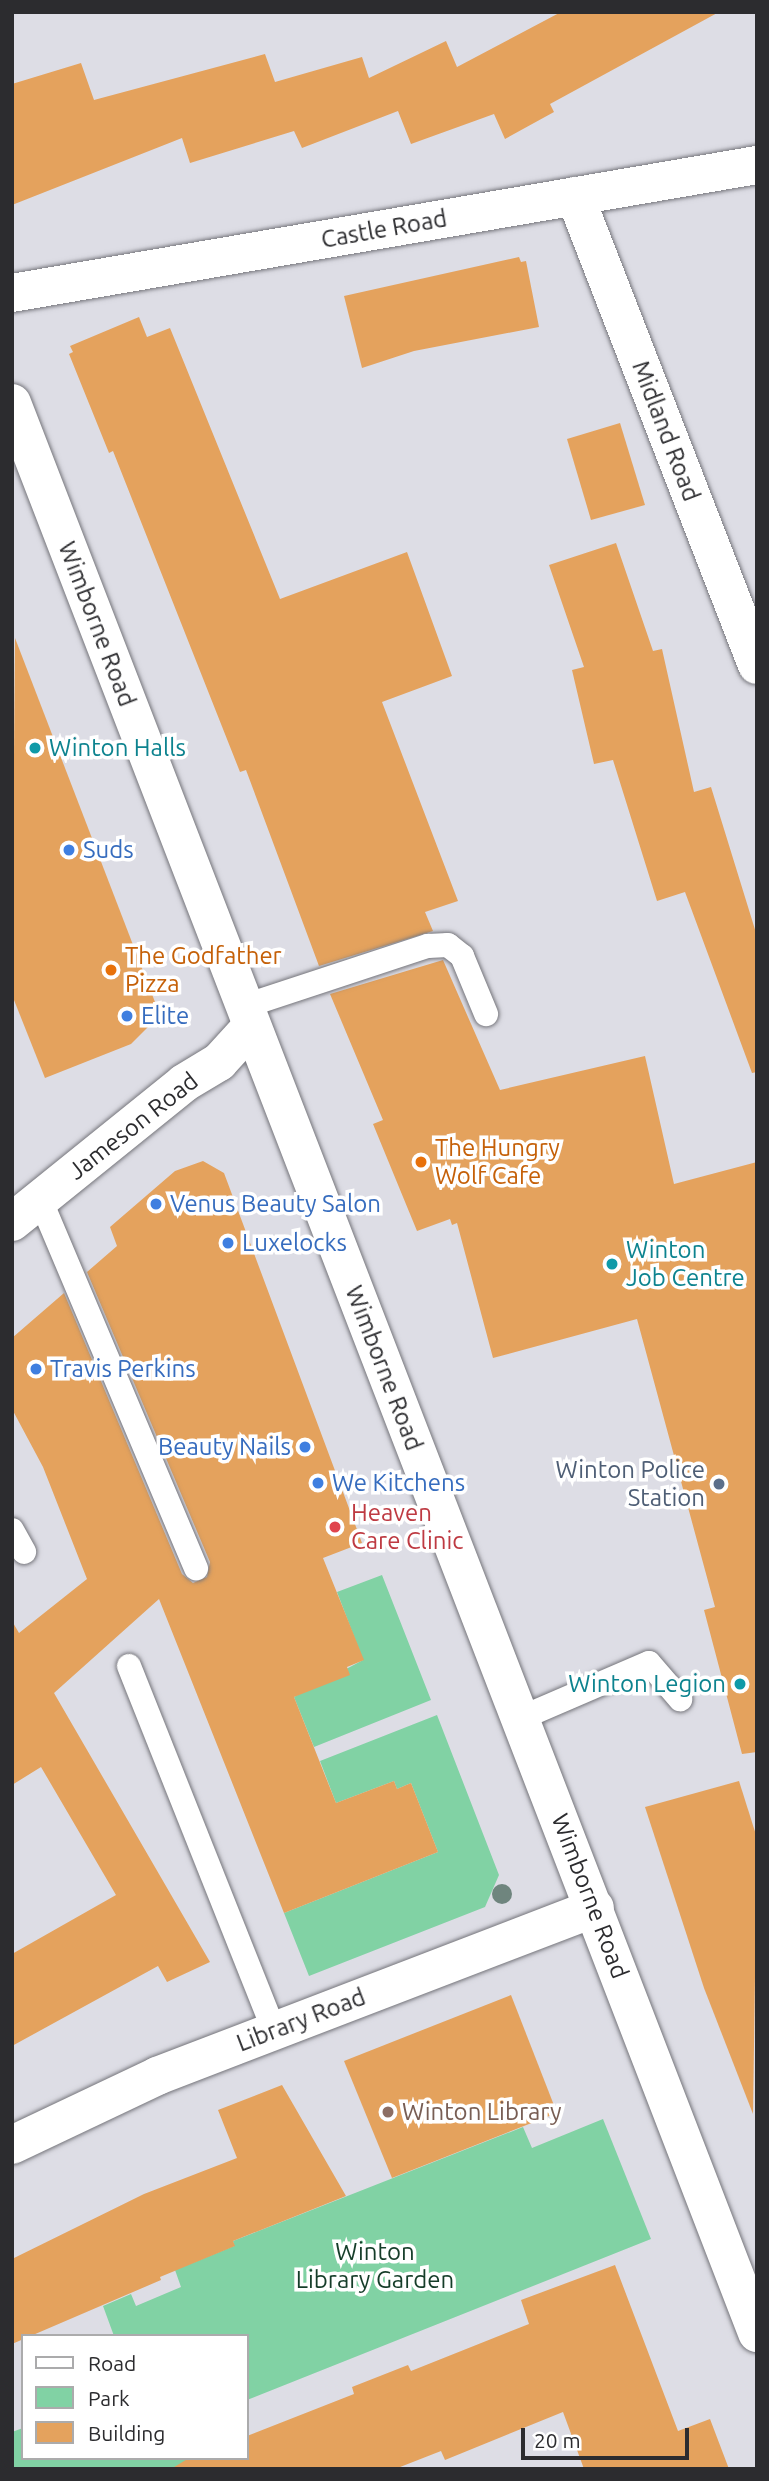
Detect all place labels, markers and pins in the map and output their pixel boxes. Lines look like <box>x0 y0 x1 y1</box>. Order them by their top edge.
place label: Winton Halls <box>49 734 186 762</box>
marker: Winton Halls <box>27 740 43 756</box>
place label: Suds <box>83 836 134 864</box>
marker: Suds <box>61 842 77 858</box>
place label: The Godfather Pizza <box>125 942 282 998</box>
marker: The Godfather Pizza <box>103 962 119 978</box>
place label: Elite <box>141 1002 189 1030</box>
marker: Elite <box>119 1008 135 1024</box>
place label: The Hungry Wolf Cafe <box>435 1134 560 1190</box>
marker: The Hungry Wolf Cafe <box>413 1154 429 1170</box>
place label: Venus Beauty Salon <box>170 1190 381 1218</box>
marker: Venus Beauty Salon <box>148 1196 164 1212</box>
place label: Luxelocks <box>242 1229 347 1257</box>
marker: Luxelocks <box>220 1235 236 1251</box>
place label: Winton Job Centre <box>626 1236 745 1292</box>
marker: Winton Job Centre <box>604 1256 620 1272</box>
place label: Travis Perkins <box>50 1355 196 1383</box>
marker: Travis Perkins <box>28 1361 44 1377</box>
place label: Beauty Nails <box>158 1433 291 1461</box>
marker: Beauty Nails <box>297 1439 313 1455</box>
place label: Winton Police Station <box>556 1456 705 1512</box>
place label: We Kitchens <box>332 1469 465 1497</box>
marker: We Kitchens <box>310 1475 326 1491</box>
marker: Winton Police Station <box>711 1476 727 1492</box>
place label: Heaven Care Clinic <box>351 1499 463 1555</box>
marker: Heaven Care Clinic <box>325 1517 345 1537</box>
place label: Winton Legion <box>568 1670 726 1698</box>
marker: Winton Legion <box>732 1676 748 1692</box>
place label: Winton Library <box>402 2098 562 2126</box>
marker: Winton Library <box>380 2104 396 2120</box>

